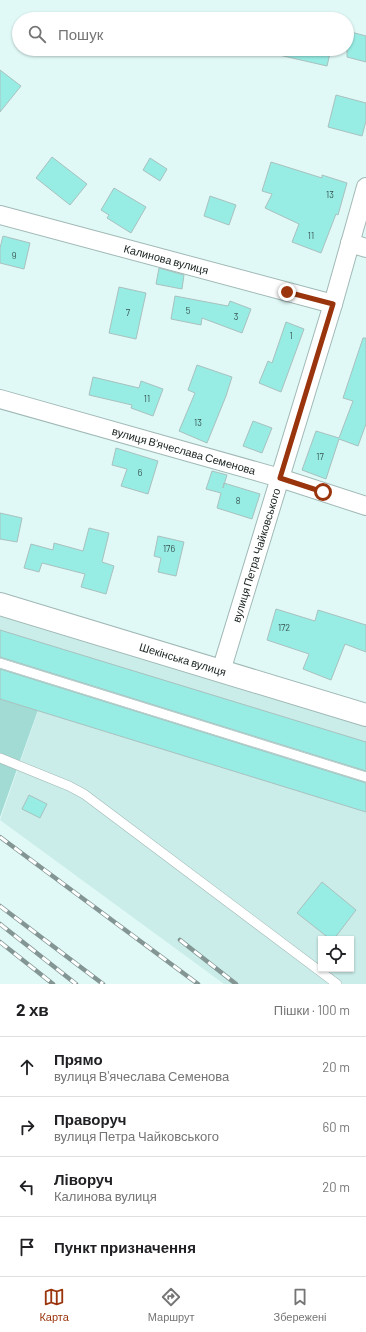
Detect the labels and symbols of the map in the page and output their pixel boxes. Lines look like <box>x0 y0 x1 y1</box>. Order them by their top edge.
house number: 13 <box>326 189 334 200</box>
house number: 11 <box>308 230 314 241</box>
street label: Калинова вулиця <box>123 241 210 276</box>
house number: 9 <box>12 250 17 261</box>
route end <box>278 283 296 301</box>
house number: 5 <box>186 305 191 316</box>
house number: 7 <box>126 307 131 318</box>
house number: 3 <box>234 311 239 322</box>
house number: 1 <box>289 330 293 341</box>
house number: 11 <box>144 393 150 404</box>
house number: 13 <box>194 417 202 428</box>
street label: вулиця В'ячеслава Семенова <box>111 424 258 477</box>
house number: 17 <box>316 451 324 462</box>
house number: 6 <box>138 467 143 478</box>
route start <box>314 483 332 501</box>
street label: вулиця Петра Чайковського <box>229 486 282 624</box>
house number: 8 <box>236 495 241 506</box>
house number: 176 <box>163 543 175 554</box>
house number: 172 <box>278 622 290 633</box>
street label: Шекінська вулиця <box>138 640 228 678</box>

